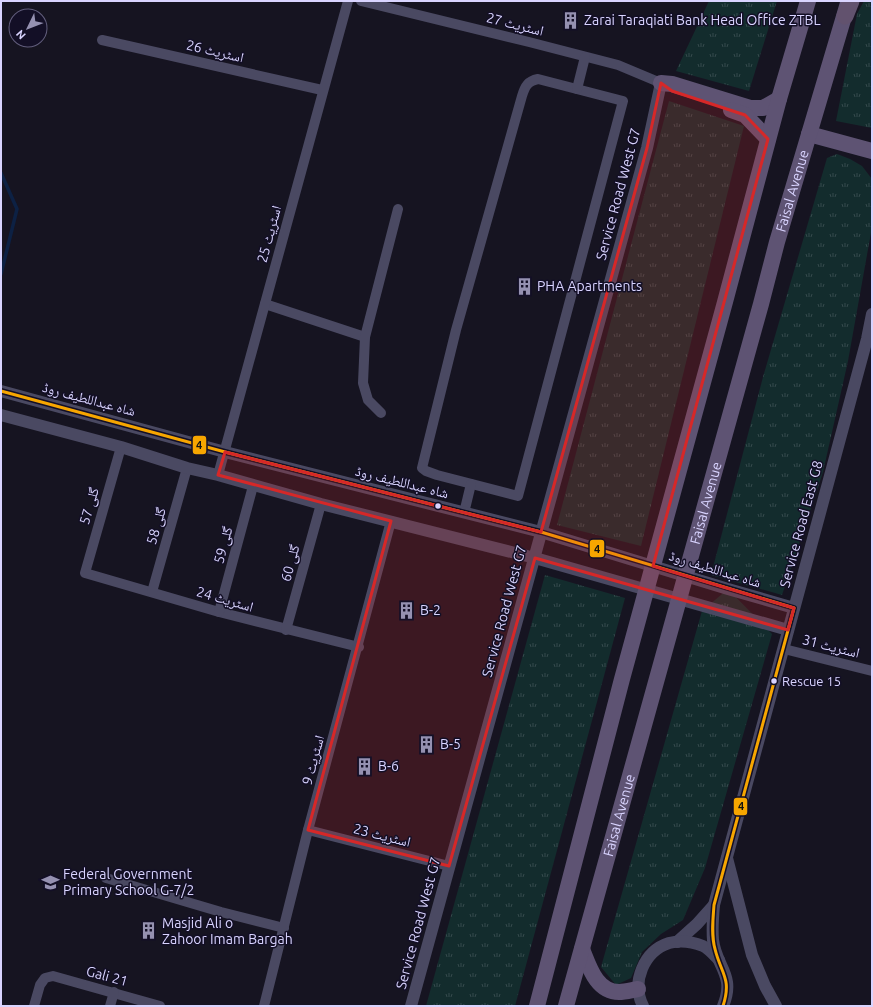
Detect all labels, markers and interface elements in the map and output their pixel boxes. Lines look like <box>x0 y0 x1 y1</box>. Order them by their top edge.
north arrow <box>8 8 48 48</box>
street label: اسٹریٹ 27 <box>484 9 545 40</box>
building icon: Zarai Taraqiati Bank Head Office ZTBL <box>561 10 581 30</box>
place label: Zarai Taraqiati Bank Head Office ZTBL <box>584 12 821 28</box>
text: N <box>13 28 28 42</box>
street label: اسٹریٹ 26 <box>184 37 245 66</box>
street label: Service Road West G7 <box>593 126 643 262</box>
street label: Faisal Avenue <box>772 148 812 234</box>
street label: اسٹریٹ 25 <box>254 204 285 265</box>
building icon: PHA Apartments <box>514 276 534 296</box>
place label: PHA Apartments <box>537 278 642 294</box>
street label: شاہ عبداللطیف روڈ <box>41 379 137 420</box>
line badge: 4 <box>192 435 207 455</box>
text: 4 <box>196 439 202 451</box>
street label: Service Road East G8 <box>776 459 826 589</box>
street label: Faisal Avenue <box>687 460 725 546</box>
street label: شاہ عبداللطیف روڈ <box>354 463 450 502</box>
street label: گلی 57 <box>76 485 103 527</box>
unlabelled marker <box>433 501 443 511</box>
street label: گلی 58 <box>143 505 170 547</box>
street label: گلی 59 <box>210 524 237 566</box>
line badge: 4 <box>589 539 605 558</box>
street label: گلی 60 <box>277 542 304 584</box>
street label: Service Road West G7 <box>479 543 529 679</box>
text: 4 <box>594 543 600 555</box>
street label: شاہ عبداللطیف روڈ <box>667 547 763 592</box>
street label: اسٹریٹ 24 <box>194 583 255 616</box>
building icon: B-2 <box>397 600 417 620</box>
place label: B-2 <box>420 602 441 618</box>
street label: اسٹریٹ 31 <box>800 631 861 662</box>
place label: Rescue 15 <box>782 674 841 688</box>
marker: Rescue 15 <box>769 676 779 686</box>
street label: اسٹریٹ 9 <box>299 733 328 787</box>
building icon: B-5 <box>417 734 437 754</box>
place label: B-5 <box>440 736 461 752</box>
building icon: B-6 <box>355 756 375 776</box>
place label: B-6 <box>378 758 399 774</box>
street label: Faisal Avenue <box>600 772 638 858</box>
line badge: 4 <box>733 797 748 816</box>
text: 4 <box>738 800 744 812</box>
street label: اسٹریٹ 23 <box>351 820 412 851</box>
street label: Service Road West G7 <box>393 855 443 991</box>
place label: Federal Government Primary School G-7/2 <box>63 866 194 898</box>
school or university icon: Federal Government Primary School G-7/2 <box>40 872 60 892</box>
place label: Masjid Ali o Zahoor Imam Bargah <box>162 915 293 947</box>
building icon: Masjid Ali o Zahoor Imam Bargah <box>139 921 159 941</box>
street label: Gali 21 <box>84 963 130 989</box>

